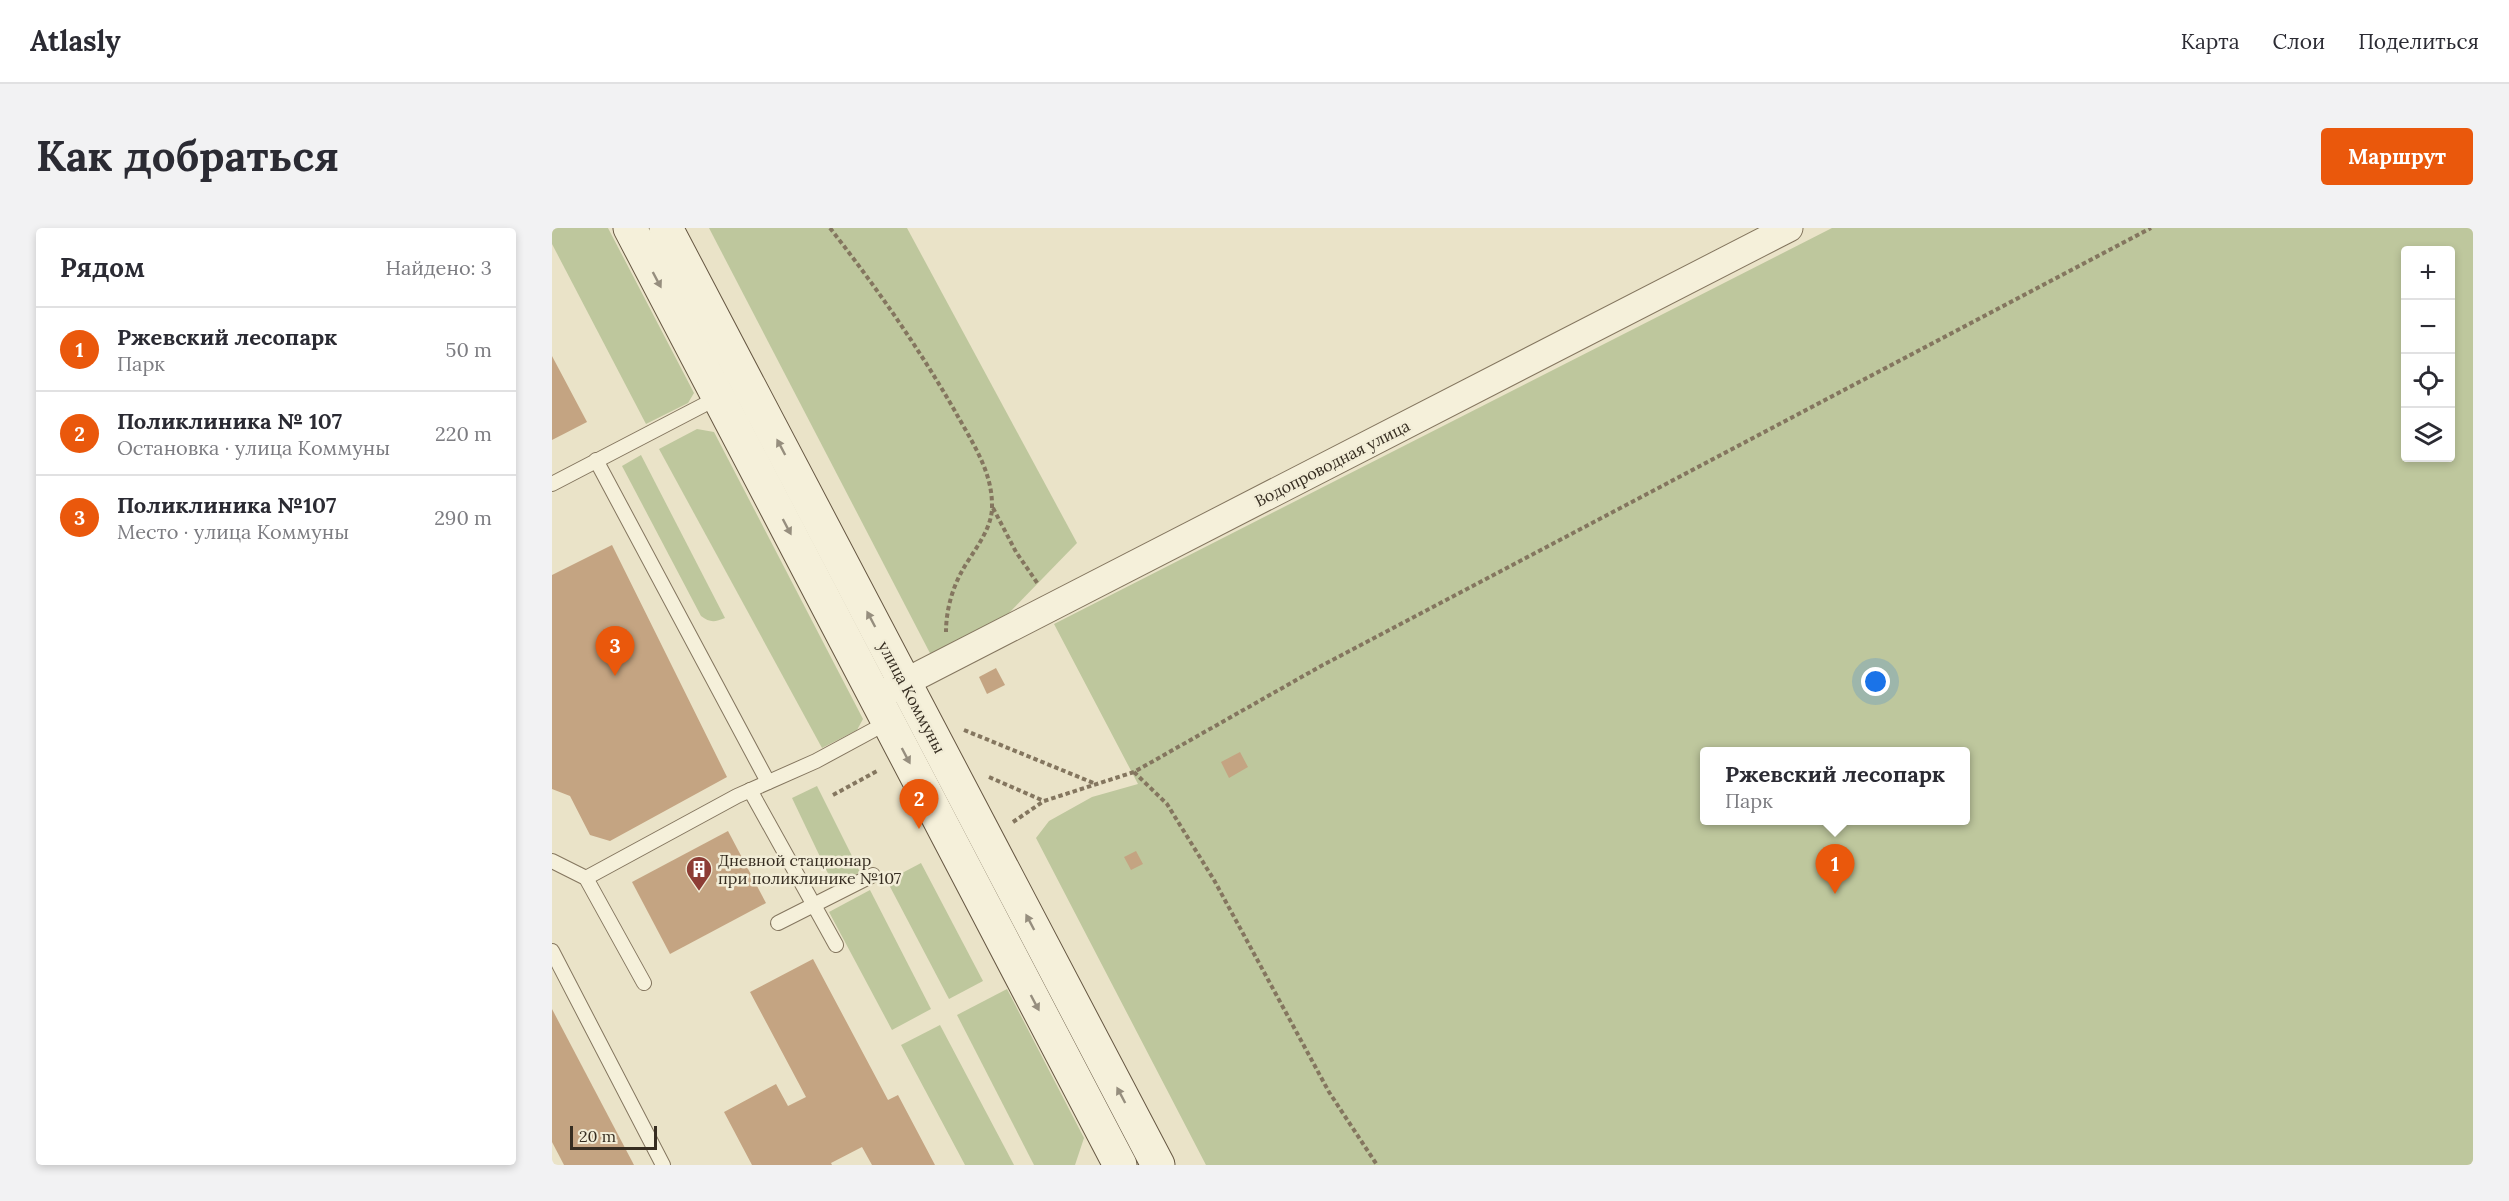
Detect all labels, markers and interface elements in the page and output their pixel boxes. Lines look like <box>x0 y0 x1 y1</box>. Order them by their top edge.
text: Atlasly <box>30 23 121 59</box>
text: Карта <box>2181 28 2240 55</box>
text: Слои <box>2273 28 2325 55</box>
text: Поделиться <box>2358 28 2479 55</box>
button: Маршрут <box>2321 128 2473 185</box>
text: Как добраться <box>36 129 339 183</box>
map controls <box>2401 246 2455 462</box>
button: + <box>2401 246 2455 300</box>
text: Рядом <box>60 251 145 284</box>
text: Найдено: 3 <box>386 255 492 280</box>
one-way arrow <box>652 272 662 289</box>
button: − <box>2401 300 2455 354</box>
text: Ржевский лесопарк <box>117 323 337 351</box>
text: 1 <box>75 337 84 362</box>
text: 50 m <box>446 337 492 362</box>
text: Парк <box>117 351 165 376</box>
button: locate <box>2401 354 2455 408</box>
text: Поликлиника № 107 <box>117 407 342 435</box>
button: layers <box>2401 408 2455 462</box>
street label: Водопроводная улица <box>1251 415 1413 511</box>
text: 2 <box>74 421 85 446</box>
text: 220 m <box>435 421 492 446</box>
text: Остановка · улица Коммуны <box>117 435 390 460</box>
one-way arrow <box>776 438 786 455</box>
text: Поликлиника №107 <box>117 491 336 519</box>
text: 3 <box>74 505 85 530</box>
text: 290 m <box>434 505 492 530</box>
one-way arrow <box>781 518 791 536</box>
text: Место · улица Коммуны <box>117 519 349 544</box>
one-way arrow <box>866 611 876 628</box>
pin: 3 <box>596 626 634 676</box>
street label: улица Коммуны <box>874 637 950 757</box>
your location <box>1861 667 1890 696</box>
one-way arrow <box>901 747 911 764</box>
popup <box>1700 747 1970 825</box>
text: Ржевский лесопарк <box>1725 760 1945 788</box>
pin: 2 <box>900 780 938 829</box>
text: Парк <box>1725 788 1773 813</box>
pin: 1 <box>1816 844 1854 894</box>
place label: Дневной стационар при поликлинике №107 <box>718 850 902 888</box>
building icon: Дневной стационар при поликлинике №107 <box>684 854 714 892</box>
one-way arrow <box>1025 913 1035 930</box>
one-way arrow <box>1030 994 1040 1012</box>
one-way arrow <box>1116 1086 1126 1103</box>
scale bar <box>570 1123 657 1150</box>
text: 20 m <box>579 1126 616 1146</box>

